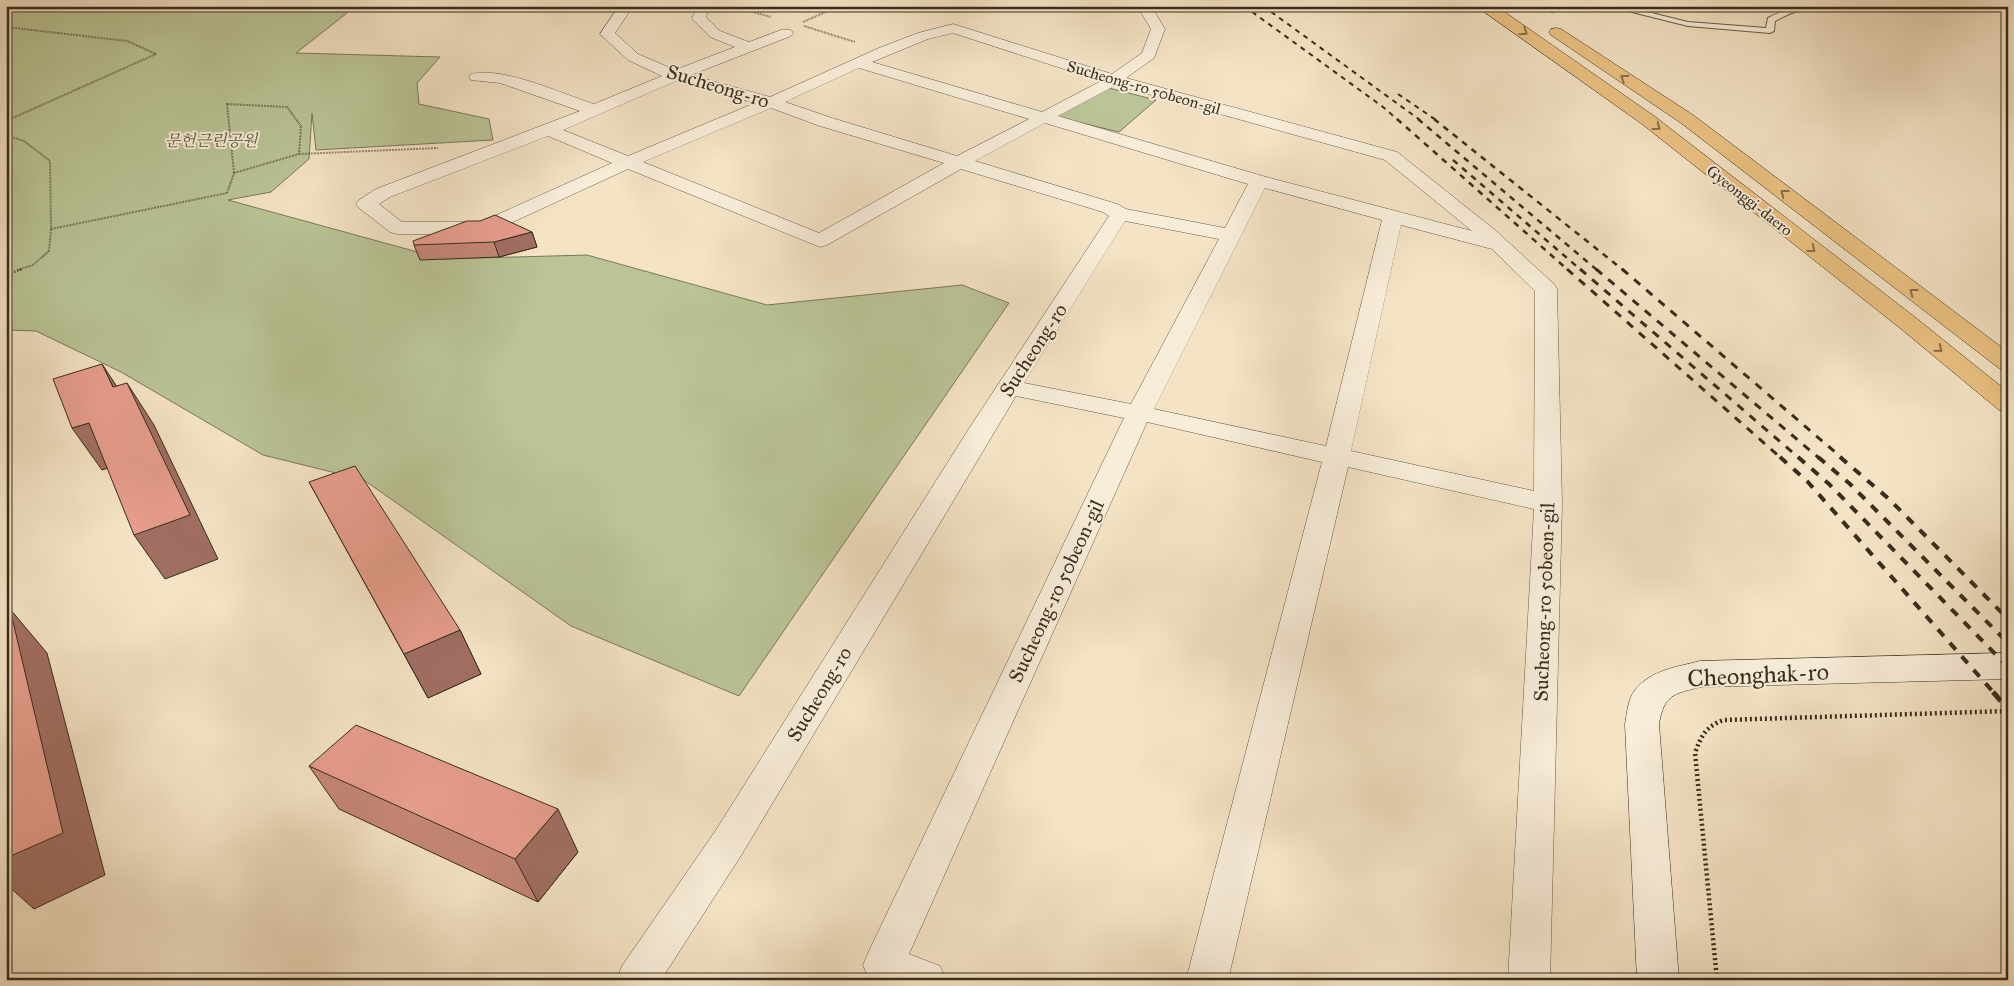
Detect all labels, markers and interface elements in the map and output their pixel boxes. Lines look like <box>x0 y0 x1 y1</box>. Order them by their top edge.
one-way arrow <box>1519 26 1528 35</box>
street label: Sucheong-ro 50beon-gil <box>1064 56 1224 120</box>
street label: Sucheong-ro <box>663 59 772 114</box>
one-way arrow <box>1621 75 1630 84</box>
one-way arrow <box>1651 121 1660 130</box>
park label: 문헌근린공원 <box>165 131 259 150</box>
street label: Gyeonggi-daero <box>1702 161 1797 241</box>
one-way arrow <box>1781 191 1790 199</box>
one-way arrow <box>1806 243 1815 251</box>
one-way arrow <box>1909 289 1919 298</box>
street label: Sucheong-ro <box>994 299 1073 402</box>
one-way arrow <box>1934 344 1943 353</box>
street label: Sucheong-ro 50beon-gil <box>1003 495 1110 687</box>
street label: Sucheong-ro 50beon-gil <box>1529 502 1560 702</box>
street label: Sucheong-ro <box>781 642 857 746</box>
street label: Cheonghak-ro <box>1686 656 1830 694</box>

